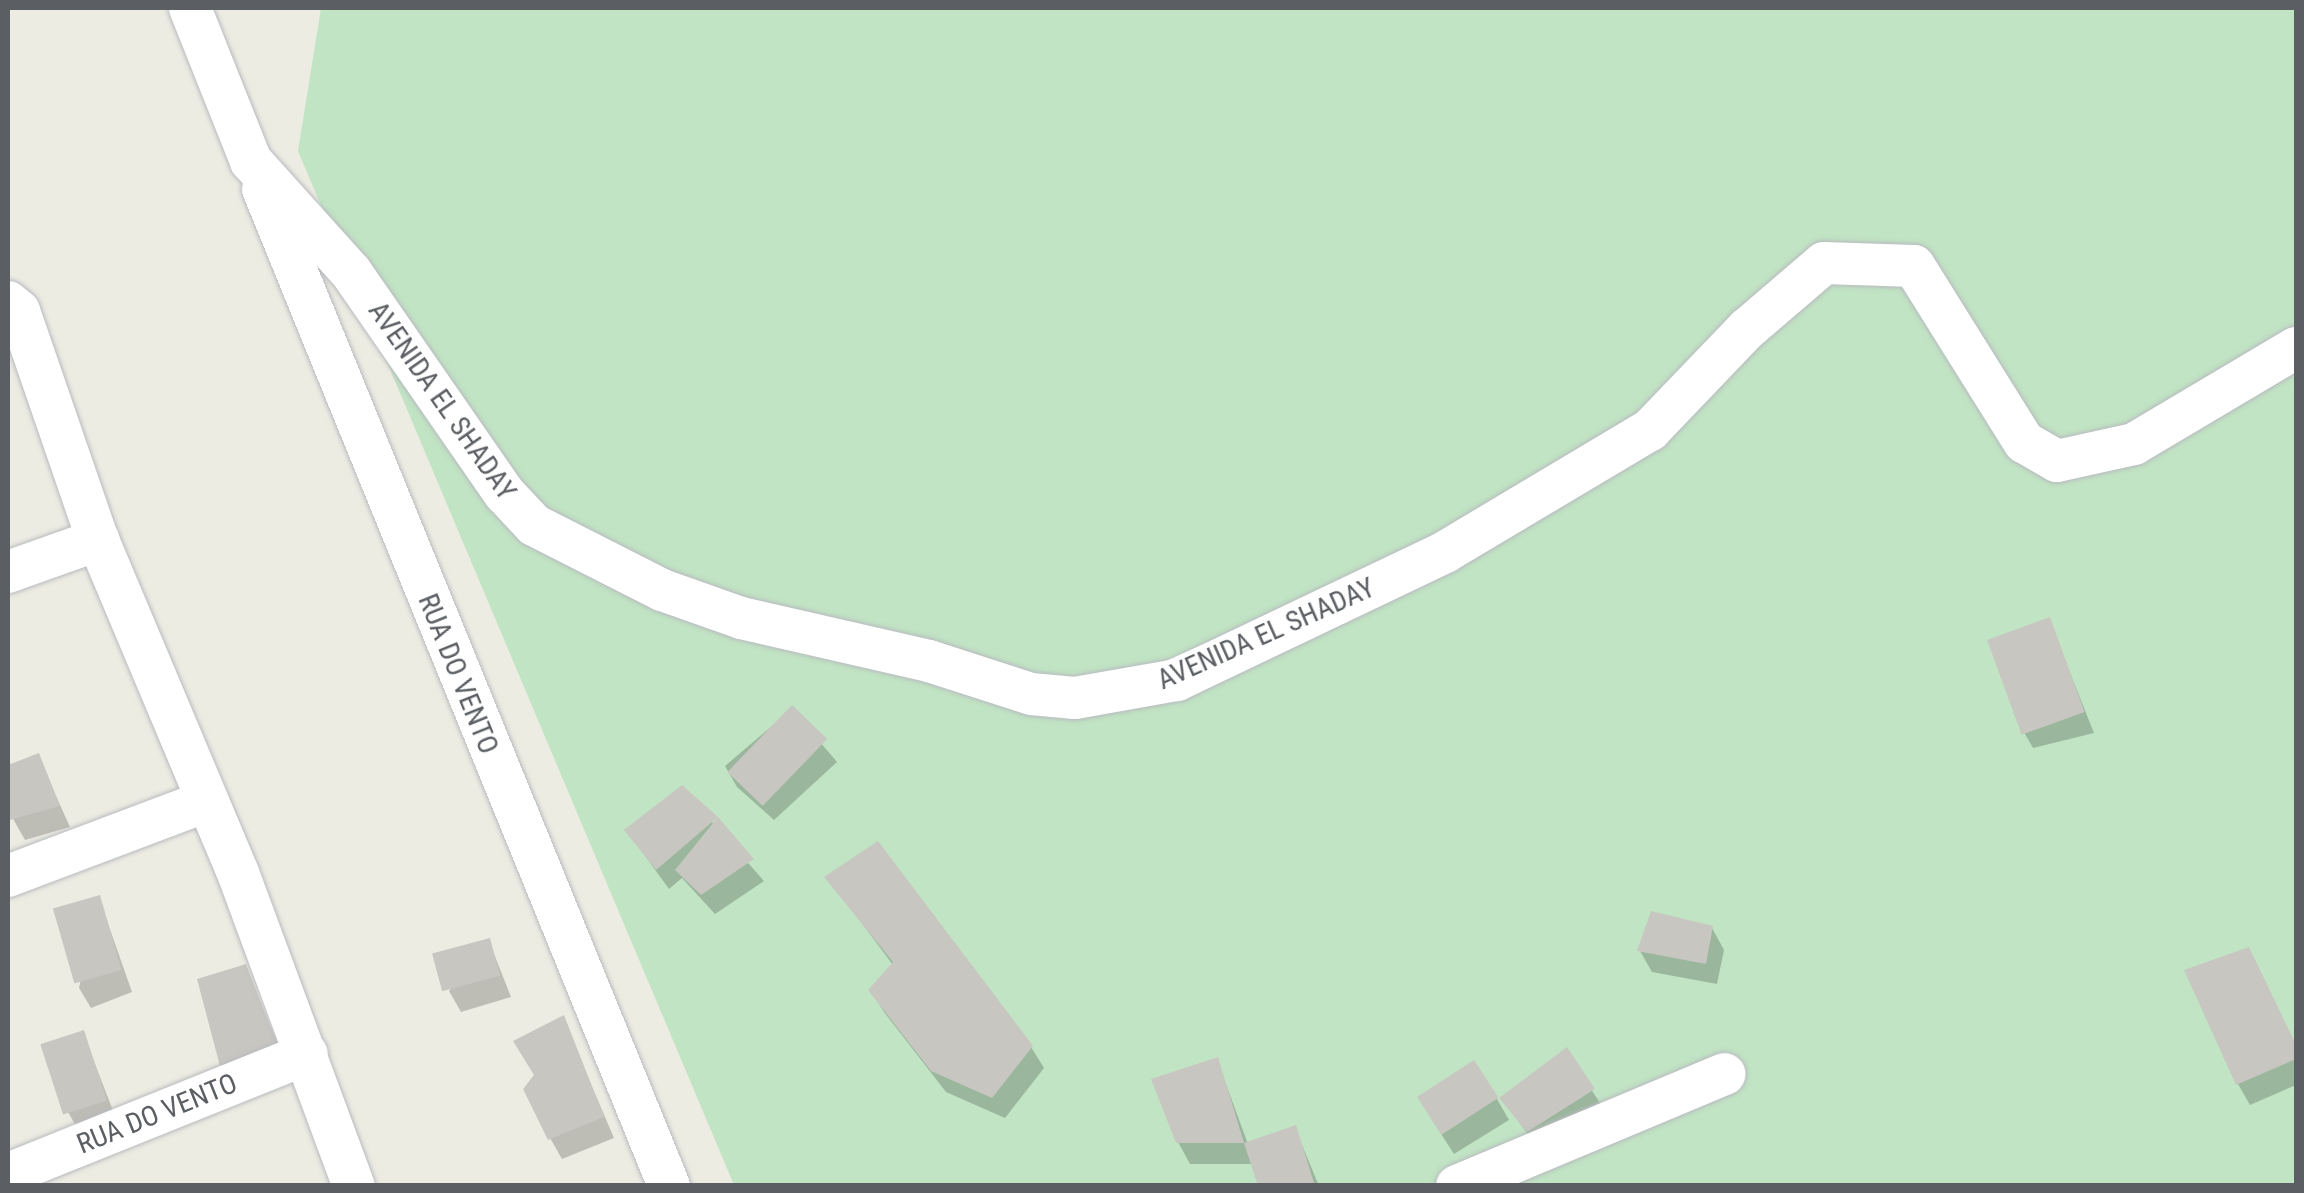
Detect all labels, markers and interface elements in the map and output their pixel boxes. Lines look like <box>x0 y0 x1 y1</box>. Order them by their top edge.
street label: AVENIDA EL SHADAY <box>361 295 523 507</box>
street label: AVENIDA EL SHADAY <box>1152 571 1380 697</box>
street label: RUA DO VENTO <box>411 589 505 759</box>
street label: RUA DO VENTO <box>72 1067 242 1161</box>

